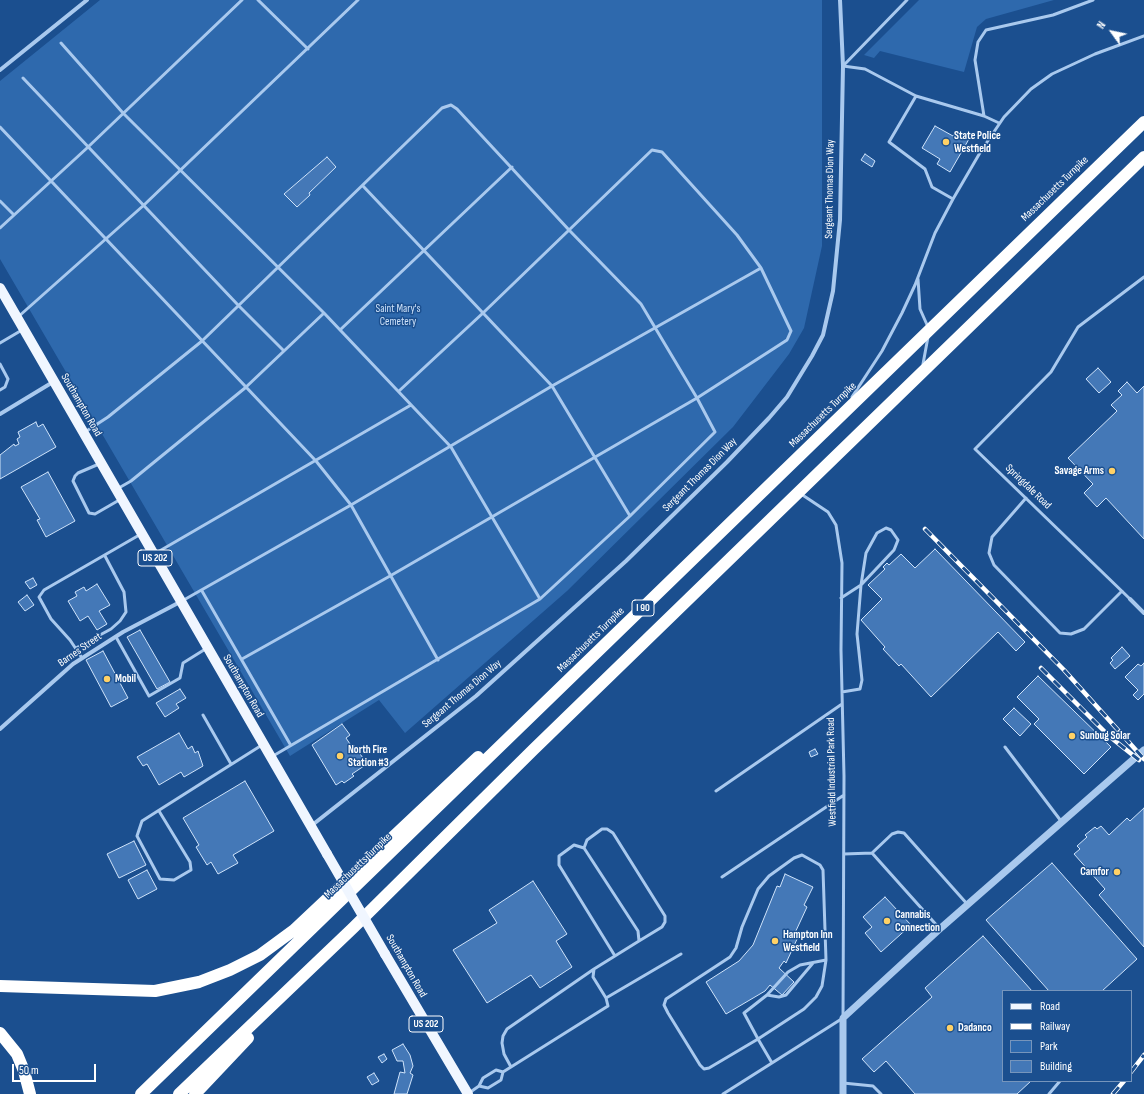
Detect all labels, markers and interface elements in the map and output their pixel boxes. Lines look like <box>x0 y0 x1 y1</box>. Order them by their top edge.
north arrow <box>1092 12 1132 52</box>
text: N <box>1094 19 1109 31</box>
place label: State Police Westfield <box>954 129 1001 155</box>
marker: State Police Westfield <box>941 137 951 147</box>
street label: Sergeant Thomas Dion Way <box>823 139 837 239</box>
street label: Massachusetts Turnpike <box>1019 154 1091 224</box>
park label: Saint Mary's Cemetery <box>376 302 420 328</box>
street label: Southampton Road <box>58 371 104 439</box>
street label: Massachusetts Turnpike <box>787 380 859 450</box>
street label: Sergeant Thomas Dion Way <box>660 435 740 515</box>
street label: Springdale Road <box>1002 462 1054 512</box>
place label: Savage Arms <box>1054 464 1104 478</box>
marker: Savage Arms <box>1107 466 1117 476</box>
road number: US 202 <box>138 550 172 566</box>
road number: I 90 <box>632 600 654 616</box>
street label: Massachusetts Turnpike <box>555 605 627 675</box>
street label: Barnes Street <box>56 630 104 670</box>
street label: Southampton Road <box>220 652 266 720</box>
street label: Sergeant Thomas Dion Way <box>420 657 504 731</box>
place label: Mobil <box>115 672 136 686</box>
marker: Mobil <box>102 674 112 684</box>
street label: Westfield Industrial Park Road <box>824 717 840 827</box>
place label: Sunbug Solar <box>1080 729 1130 743</box>
marker: Sunbug Solar <box>1067 731 1077 741</box>
place label: North Fire Station #3 <box>348 743 389 769</box>
marker: North Fire Station #3 <box>335 751 345 761</box>
street label: Massachusetts Turnpike <box>322 831 394 901</box>
place label: Camfor <box>1080 865 1109 879</box>
marker: Camfor <box>1112 867 1122 877</box>
place label: Cannabis Connection <box>895 908 940 934</box>
marker: Cannabis Connection <box>882 916 892 926</box>
place label: Hampton Inn Westfield <box>783 928 833 954</box>
street label: Southampton Road <box>383 932 429 1000</box>
marker: Hampton Inn Westfield <box>770 936 780 946</box>
legend <box>1002 990 1132 1082</box>
text: Road <box>1040 999 1060 1014</box>
road number: US 202 <box>409 1016 443 1032</box>
text: Railway <box>1040 1019 1070 1034</box>
place label: Dadanco <box>958 1021 992 1035</box>
marker: Dadanco <box>945 1023 955 1033</box>
text: Park <box>1040 1039 1058 1054</box>
scale bar <box>14 1056 98 1082</box>
text: Building <box>1040 1059 1072 1074</box>
text: 50 m <box>19 1063 39 1078</box>

